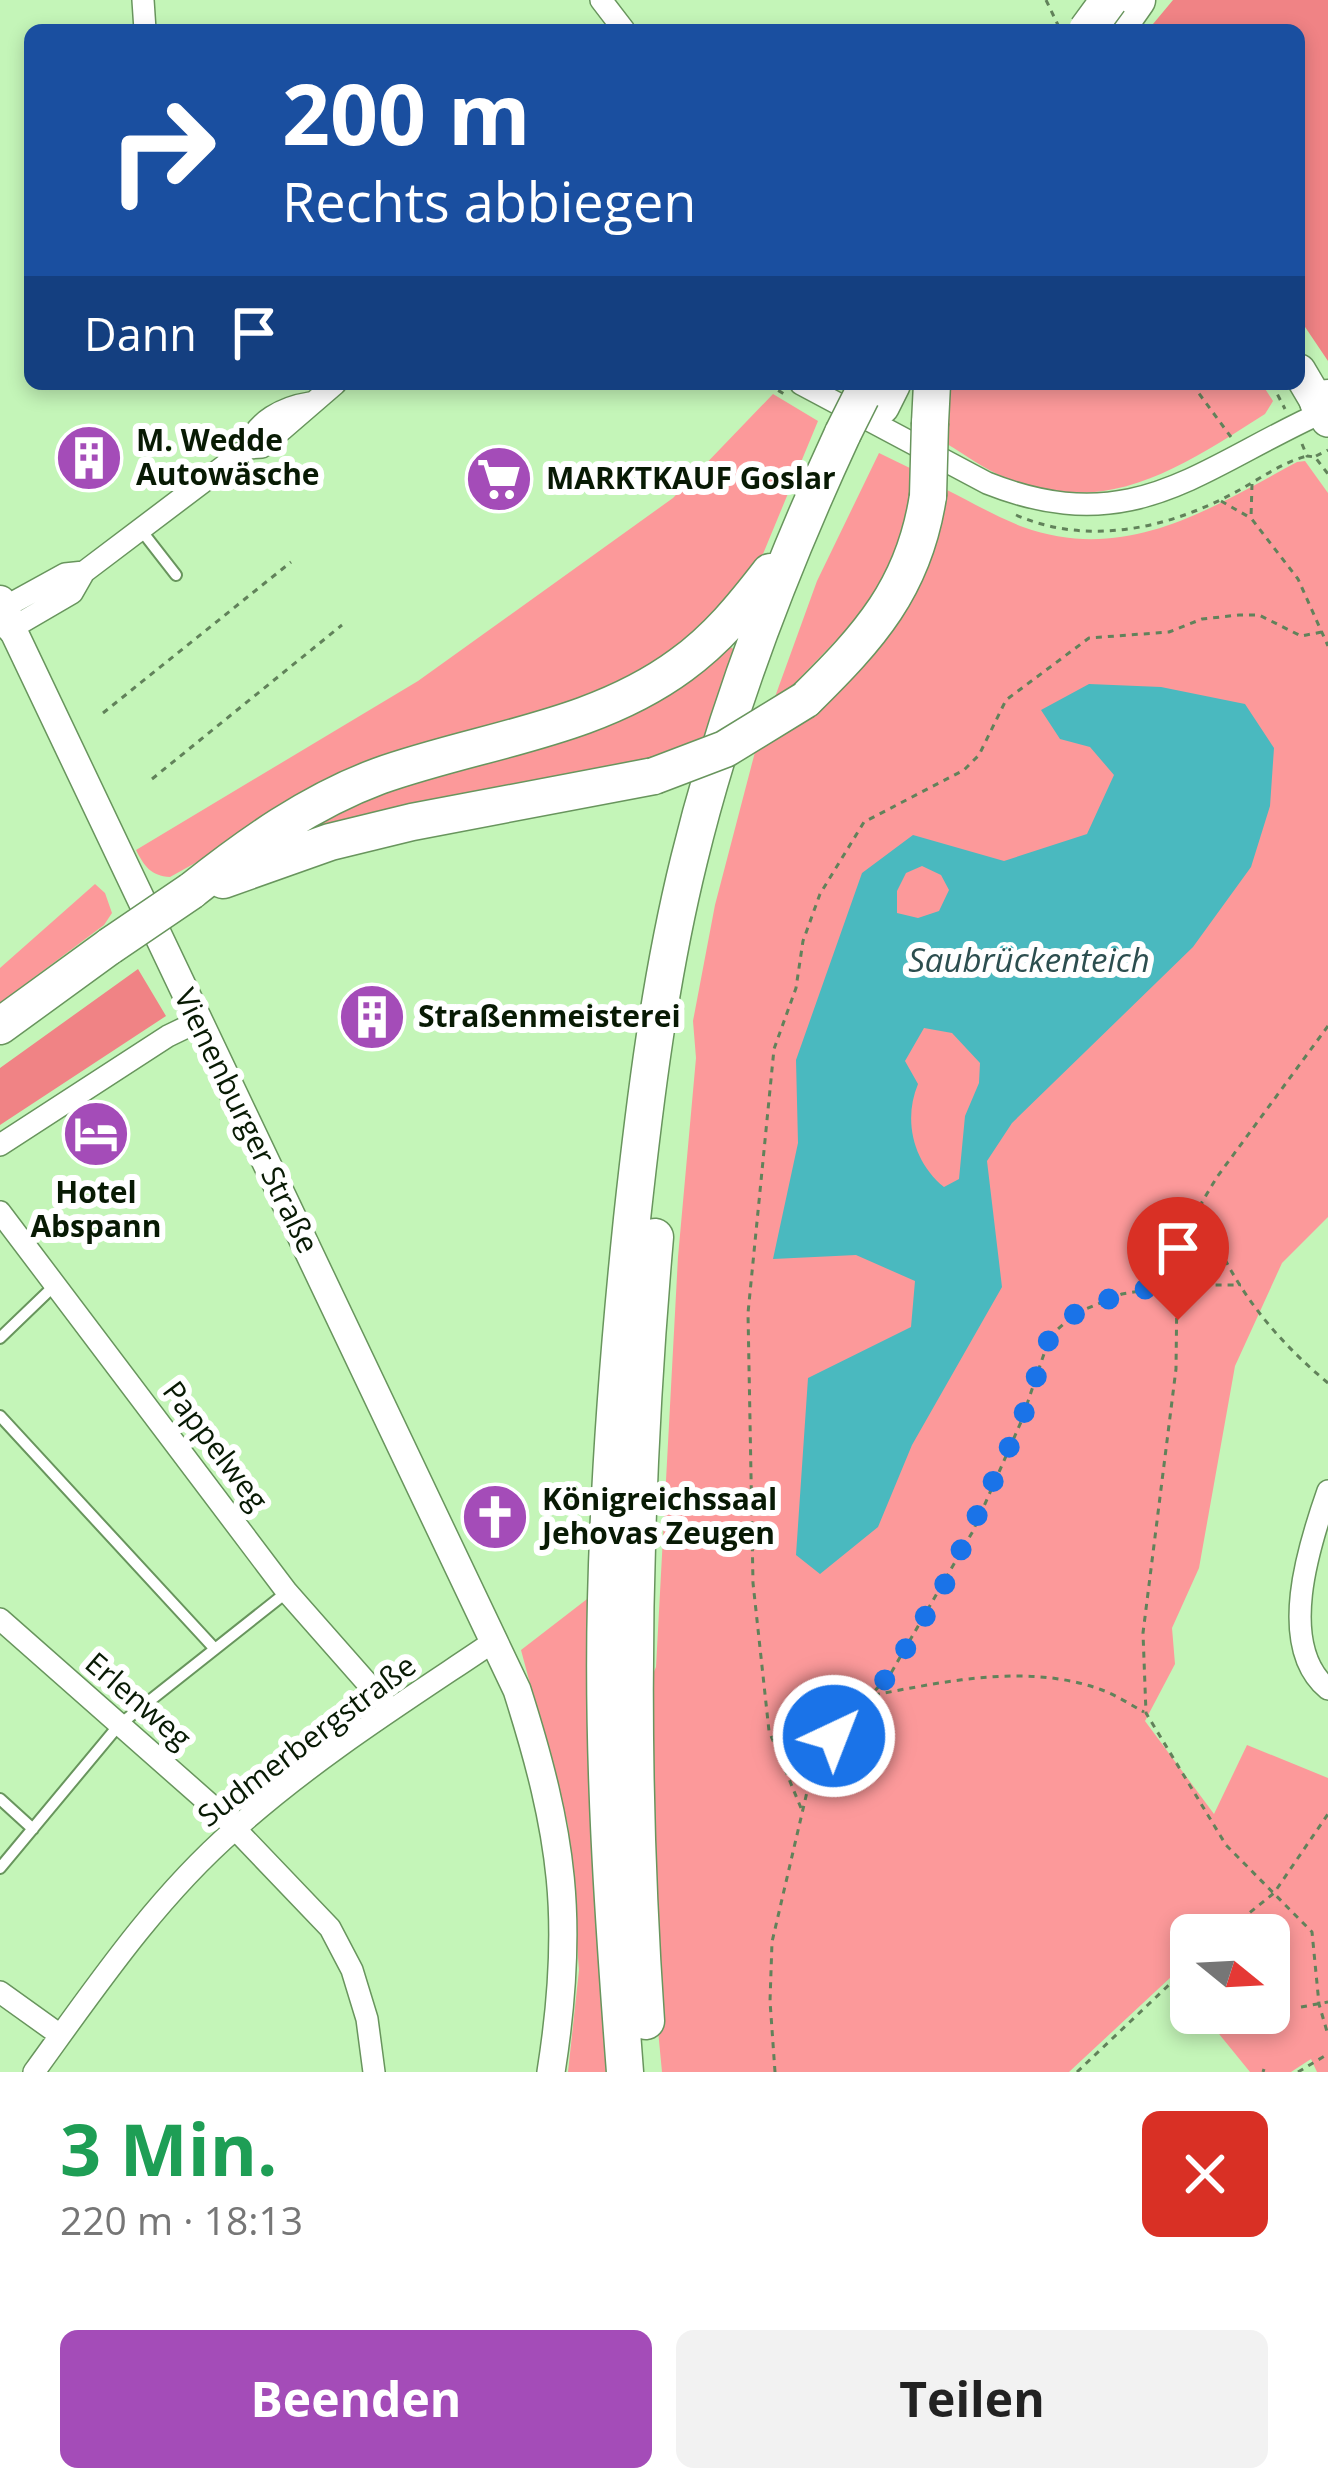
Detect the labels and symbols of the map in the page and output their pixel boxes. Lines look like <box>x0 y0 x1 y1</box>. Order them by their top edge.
place label: M. Wedde Autowäsche <box>136 419 320 494</box>
building icon: M. Wedde Autowäsche <box>54 423 124 493</box>
supermarket icon: MARKTKAUF Goslar <box>464 444 534 514</box>
place label: MARKTKAUF Goslar <box>546 457 836 498</box>
water label: Saubrückenteich <box>908 937 1150 982</box>
street label: Vienenburger Straße <box>165 981 329 1260</box>
building icon: Straßenmeisterei <box>337 982 407 1052</box>
place label: Straßenmeisterei <box>418 995 681 1036</box>
hotel icon: Hotel Abspann <box>61 1099 131 1169</box>
place label: Hotel Abspann <box>30 1171 162 1246</box>
pin <box>1127 1197 1229 1320</box>
street label: Pappelweg <box>154 1372 278 1518</box>
place label: Königreichssaal Jehovas Zeugen <box>539 1478 777 1553</box>
church icon: Königreichssaal Jehovas Zeugen <box>460 1482 530 1552</box>
street label: Erlenweg <box>77 1642 201 1757</box>
street label: Sudmerbergstraße <box>189 1644 424 1835</box>
position arrow <box>771 1673 897 1799</box>
north arrow <box>1170 1914 1290 2034</box>

